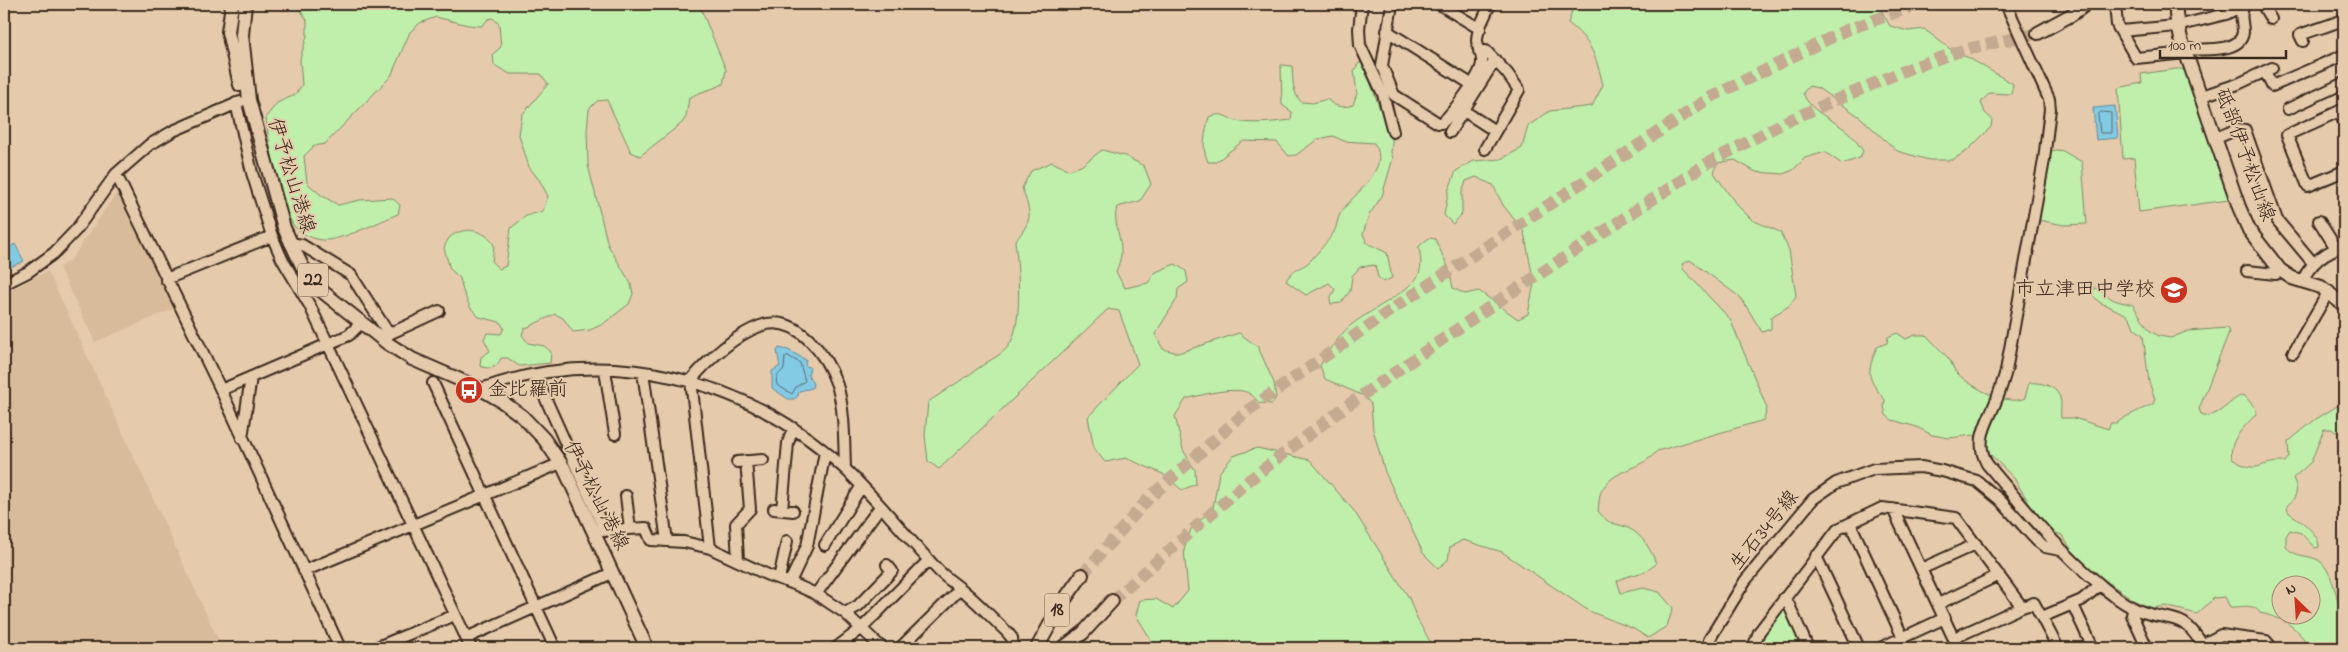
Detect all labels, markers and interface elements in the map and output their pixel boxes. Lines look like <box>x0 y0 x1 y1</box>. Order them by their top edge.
scale bar <box>2160 28 2287 60</box>
text: 100 m <box>2168 35 2201 57</box>
street label: 砥部伊予松山線 <box>2206 84 2282 226</box>
street label: 伊予松山港線 <box>259 114 321 238</box>
road number: 22 <box>298 264 328 296</box>
school or university icon: 市立津田中学校 <box>2159 275 2189 305</box>
place label: 市立津田中学校 <box>2015 276 2155 305</box>
bus stop icon: 金比羅前 <box>454 375 484 405</box>
place label: 金比羅前 <box>488 376 568 405</box>
street label: 伊予松山港線 <box>555 436 635 556</box>
street label: 生石34号線 <box>1723 484 1807 578</box>
north arrow <box>2270 574 2320 624</box>
text: N <box>2282 578 2300 601</box>
road number: 18 <box>1044 594 1070 626</box>

